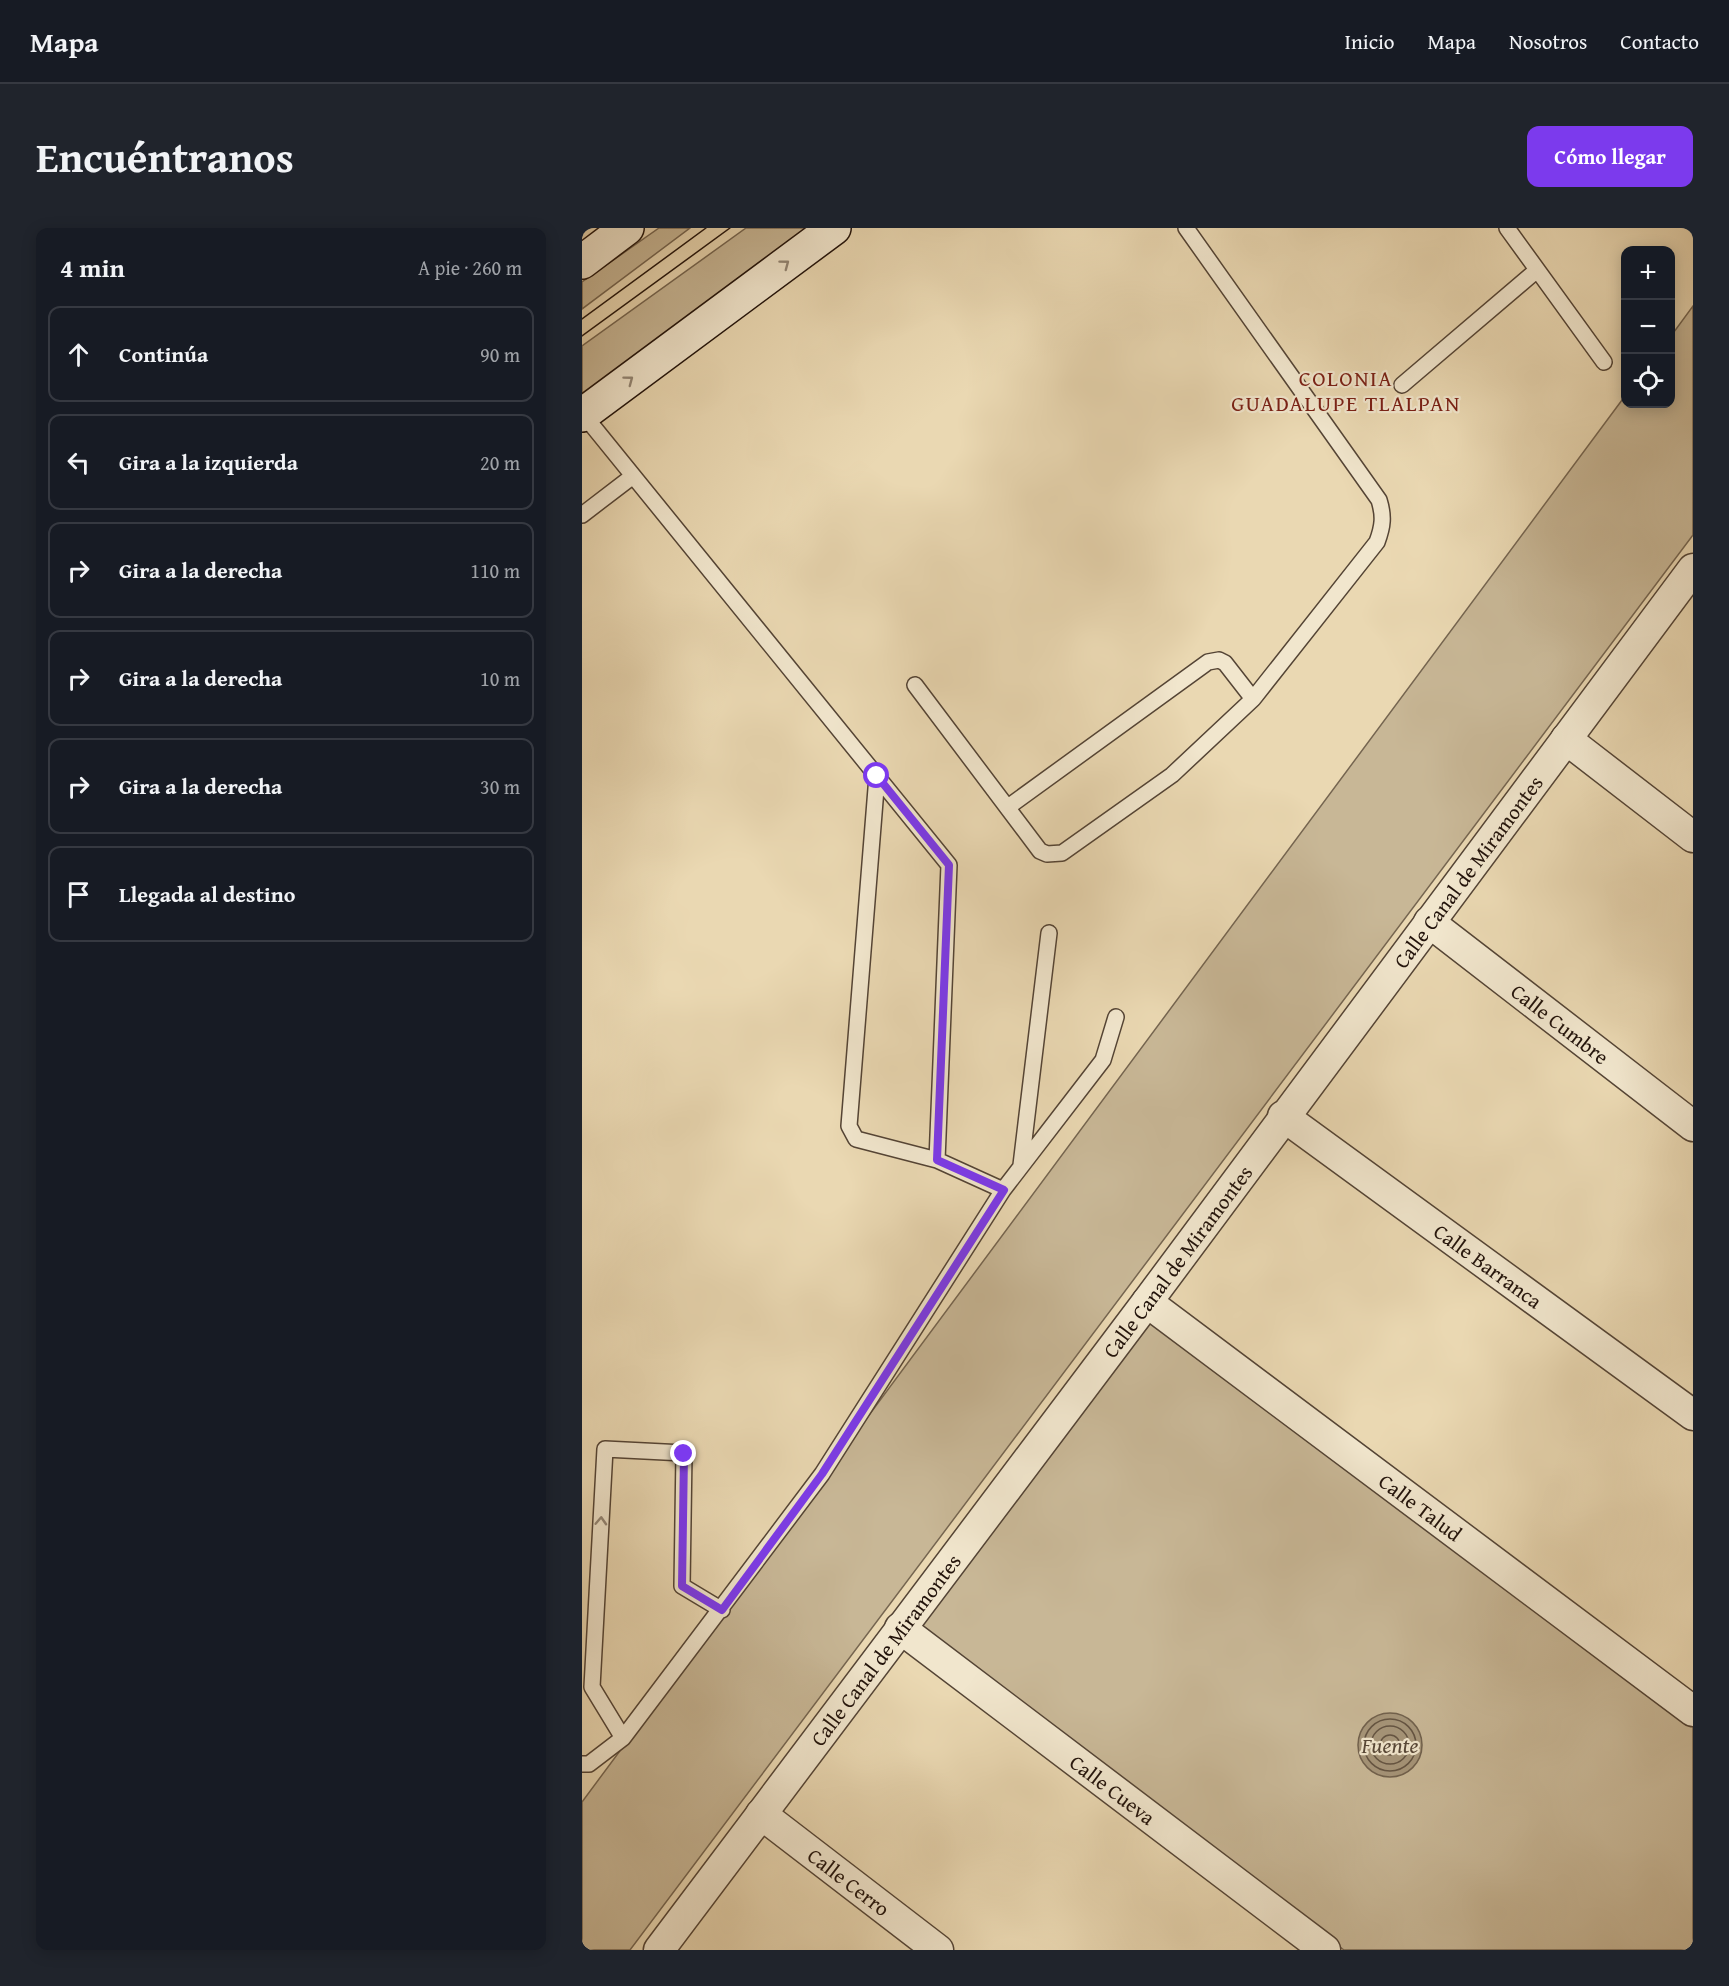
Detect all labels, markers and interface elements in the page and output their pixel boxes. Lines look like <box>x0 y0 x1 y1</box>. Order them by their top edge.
text: Mapa <box>30 21 99 62</box>
text: Inicio <box>1345 26 1395 57</box>
text: Mapa <box>1428 26 1476 57</box>
text: Nosotros <box>1509 26 1587 57</box>
text: Contacto <box>1620 26 1699 57</box>
text: Encuéntranos <box>36 126 294 187</box>
button: Cómo llegar <box>1527 126 1693 187</box>
map controls <box>1621 246 1675 408</box>
button: + <box>1621 246 1675 300</box>
text: 4 min <box>60 248 125 287</box>
text: A pie · 260 m <box>418 253 522 282</box>
one-way arrow <box>779 260 790 271</box>
button: − <box>1621 300 1675 354</box>
icon: ahead <box>62 338 95 371</box>
text: Continúa <box>119 338 208 370</box>
text: 90 m <box>480 340 520 369</box>
button: locate <box>1621 354 1675 408</box>
district label: COLONIA GUADALUPE TLALPAN <box>1231 362 1461 419</box>
one-way arrow <box>622 377 633 388</box>
icon: left <box>62 446 95 479</box>
text: Gira a la izquierda <box>119 446 298 478</box>
text: 20 m <box>480 448 520 477</box>
icon: right <box>62 554 95 587</box>
text: Gira a la derecha <box>119 554 282 586</box>
text: 110 m <box>470 556 520 585</box>
icon: right <box>62 662 95 695</box>
text: Gira a la derecha <box>119 662 282 694</box>
text: 10 m <box>480 664 520 693</box>
route start <box>863 762 889 788</box>
street label: Calle Canal de Miramontes <box>1385 768 1550 975</box>
icon: right <box>62 770 95 803</box>
text: Gira a la derecha <box>119 770 282 802</box>
text: 30 m <box>480 772 520 801</box>
icon: arrive <box>62 878 95 911</box>
text: Llegada al destino <box>119 878 295 910</box>
street label: Calle Cumbre <box>1505 976 1616 1072</box>
street label: Calle Canal de Miramontes <box>1095 1158 1260 1364</box>
street label: Calle Barranca <box>1428 1216 1549 1316</box>
route end <box>670 1440 696 1466</box>
street label: Calle Talud <box>1373 1466 1469 1549</box>
one-way arrow <box>594 1516 607 1525</box>
street label: Calle Canal de Miramontes <box>802 1547 968 1752</box>
water label: Fuente <box>1361 1729 1419 1761</box>
street label: Calle Cueva <box>1063 1747 1162 1832</box>
street label: Calle Cerro <box>801 1840 897 1923</box>

